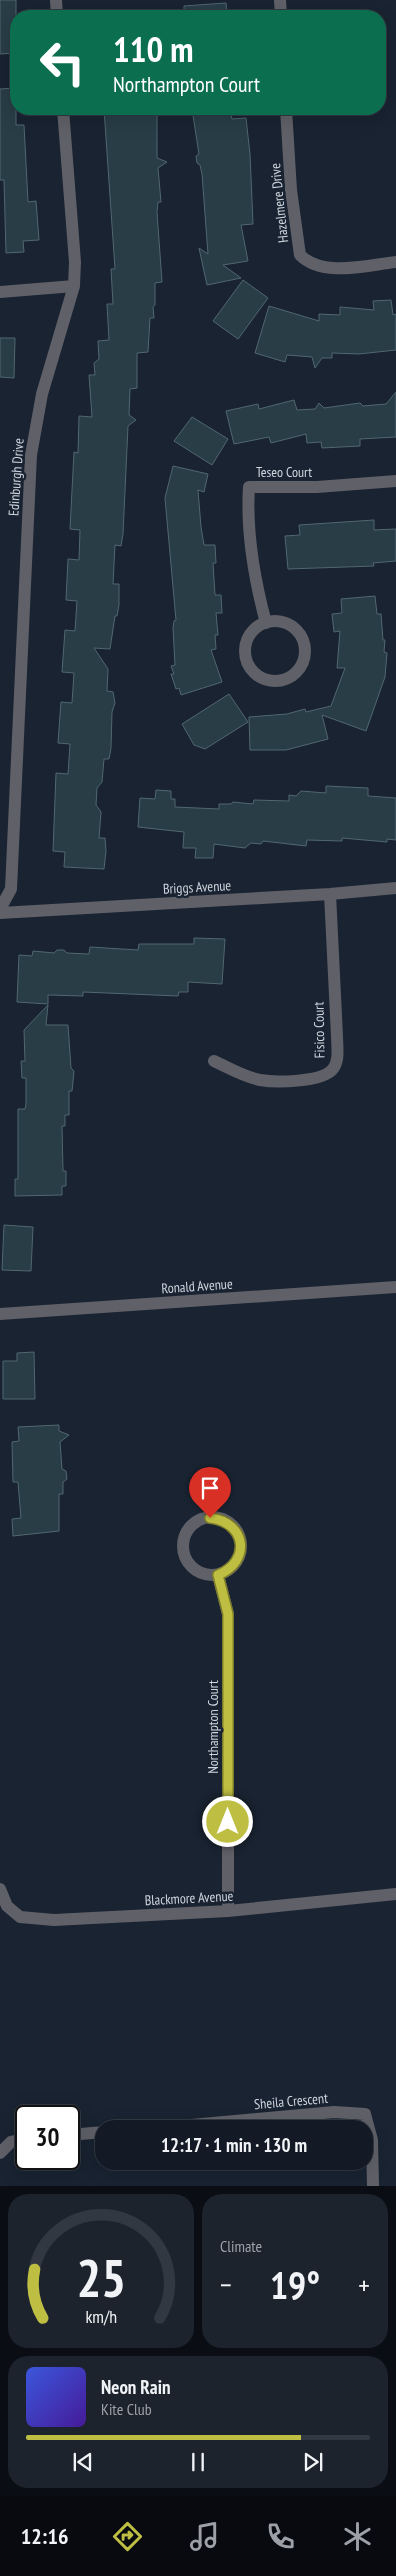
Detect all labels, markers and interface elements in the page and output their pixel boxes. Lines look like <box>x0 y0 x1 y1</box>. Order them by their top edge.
text: 110 m <box>113 26 194 72</box>
icon: left <box>30 30 95 95</box>
text: Northampton Court <box>113 70 260 98</box>
street label: Hazelmere Drive <box>266 162 292 244</box>
street label: Edinburgh Drive <box>4 437 28 516</box>
street label: Teseo Court <box>256 463 312 481</box>
street label: Briggs Avenue <box>162 876 232 898</box>
street label: Fisico Court <box>310 1001 328 1058</box>
street label: Ronald Avenue <box>161 1275 233 1297</box>
pin <box>189 1467 231 1518</box>
icon: arrive <box>196 1474 224 1502</box>
street label: Northampton Court <box>204 1680 222 1774</box>
position arrow <box>201 1795 253 1847</box>
street label: Blackmore Avenue <box>144 1887 234 1909</box>
street label: Sheila Crescent <box>253 2089 329 2113</box>
speed limit sign: 30 <box>15 2105 80 2170</box>
text: 12:17 · 1 min · 130 m <box>161 2133 307 2157</box>
text: Climate <box>220 2236 262 2256</box>
text: 25 <box>76 2244 126 2311</box>
text: 19° <box>270 2260 320 2309</box>
text: − <box>220 2266 232 2303</box>
text: + <box>358 2266 370 2303</box>
text: km/h <box>85 2305 117 2328</box>
text: Neon Rain <box>101 2375 170 2399</box>
text: Kite Club <box>101 2399 152 2419</box>
icon: previous <box>69 2448 97 2476</box>
icon: pause <box>184 2448 212 2476</box>
icon: next <box>299 2448 327 2476</box>
icon: directions <box>110 2519 145 2554</box>
icon: music <box>187 2519 222 2554</box>
icon: phone <box>263 2519 298 2554</box>
icon: climate <box>340 2519 375 2554</box>
text: 12:16 <box>21 2522 68 2550</box>

